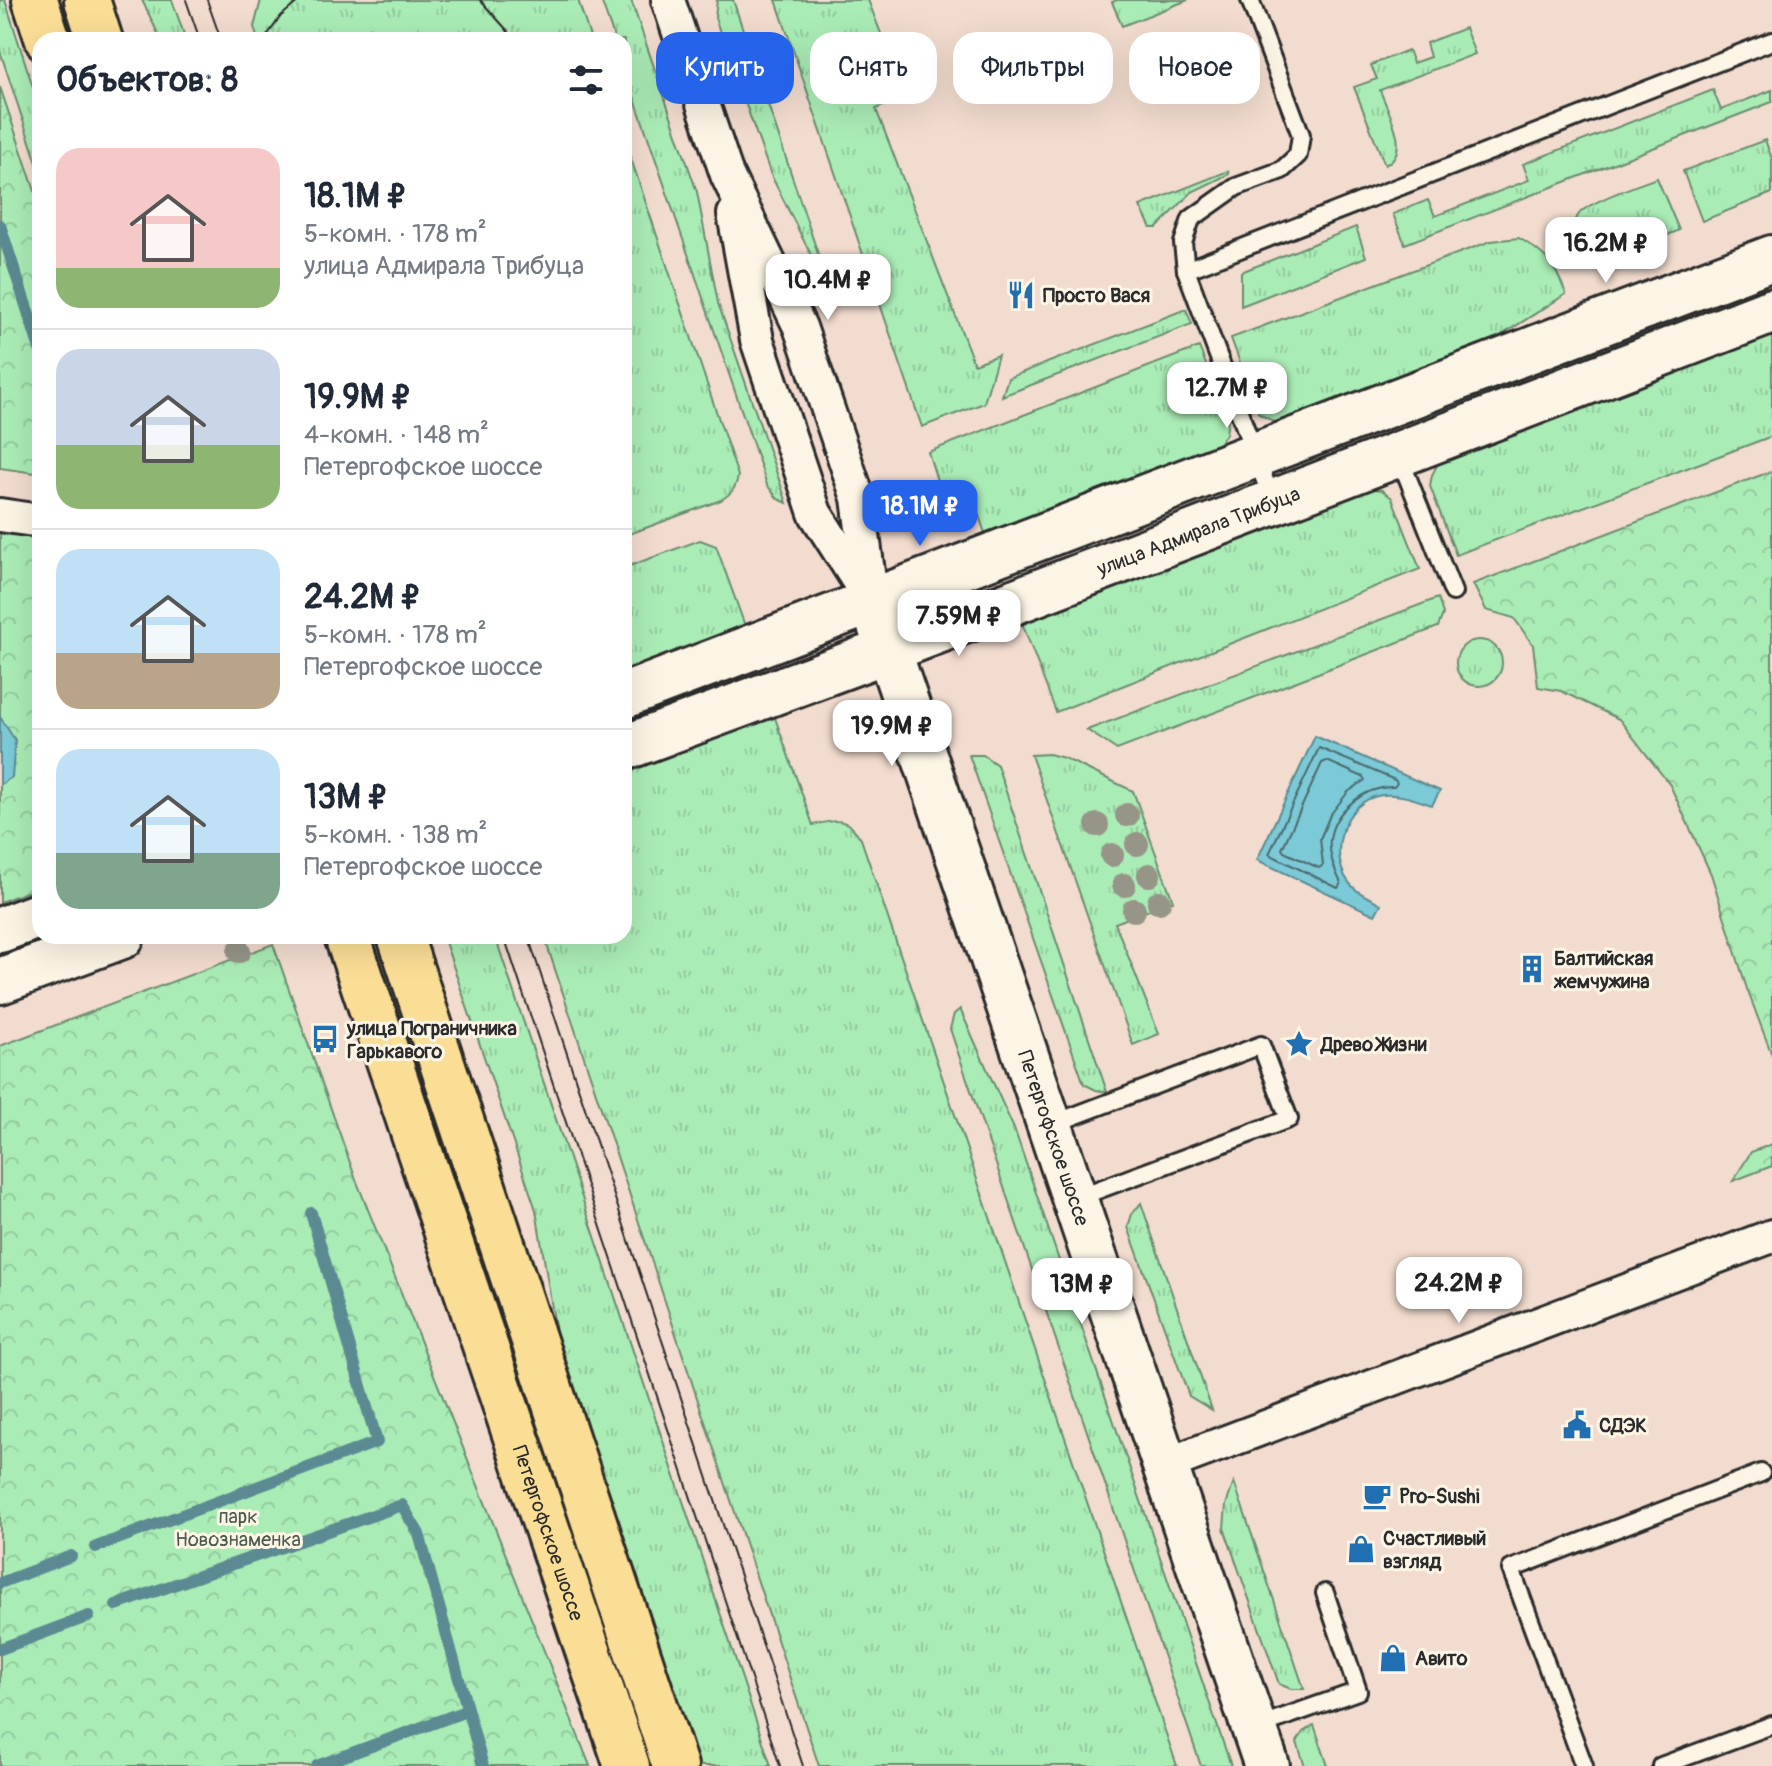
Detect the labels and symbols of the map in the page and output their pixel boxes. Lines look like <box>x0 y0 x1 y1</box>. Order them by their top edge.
pin: 16.2M ₽ <box>1532 217 1680 285</box>
pin: 10.4M ₽ <box>754 254 902 322</box>
restaurant icon: Просто Вася <box>1006 280 1036 310</box>
place label: Просто Вася <box>1043 283 1150 308</box>
pin: 12.7M ₽ <box>1153 362 1301 430</box>
pin: 18.1M ₽ <box>846 480 994 548</box>
street label: улица Адмирала Трибуца <box>1092 481 1303 582</box>
pin: 7.59M ₽ <box>885 590 1033 658</box>
pin: 19.9M ₽ <box>818 700 966 768</box>
place label: Балтийская жемчужина <box>1553 946 1654 994</box>
building icon: Балтийская жемчужина <box>1517 954 1547 984</box>
place label: улица Пограничника Гарькавого <box>346 1016 517 1064</box>
bus stop icon: улица Пограничника Гарькавого <box>310 1024 340 1054</box>
place icon: Древо Жизни <box>1284 1029 1314 1059</box>
place label: Древо Жизни <box>1320 1032 1427 1057</box>
street label: Петергофское шоссе <box>1013 1047 1095 1229</box>
pin: 24.2M ₽ <box>1385 1257 1533 1325</box>
pin: 13M ₽ <box>1026 1258 1138 1326</box>
public building icon: СДЭК <box>1562 1410 1592 1440</box>
place label: СДЭК <box>1599 1413 1647 1438</box>
street label: Петергофское шоссе <box>507 1442 590 1624</box>
cafe icon: Pro-Sushi <box>1362 1481 1392 1511</box>
place label: Pro-Sushi <box>1399 1484 1480 1509</box>
park label: парк Новознаменка <box>175 1504 301 1552</box>
place label: Счастливый взгляд <box>1383 1526 1486 1574</box>
shop icon: Счастливый взгляд <box>1346 1534 1376 1564</box>
shop icon: Авито <box>1378 1643 1408 1673</box>
place label: Авито <box>1415 1646 1468 1671</box>

